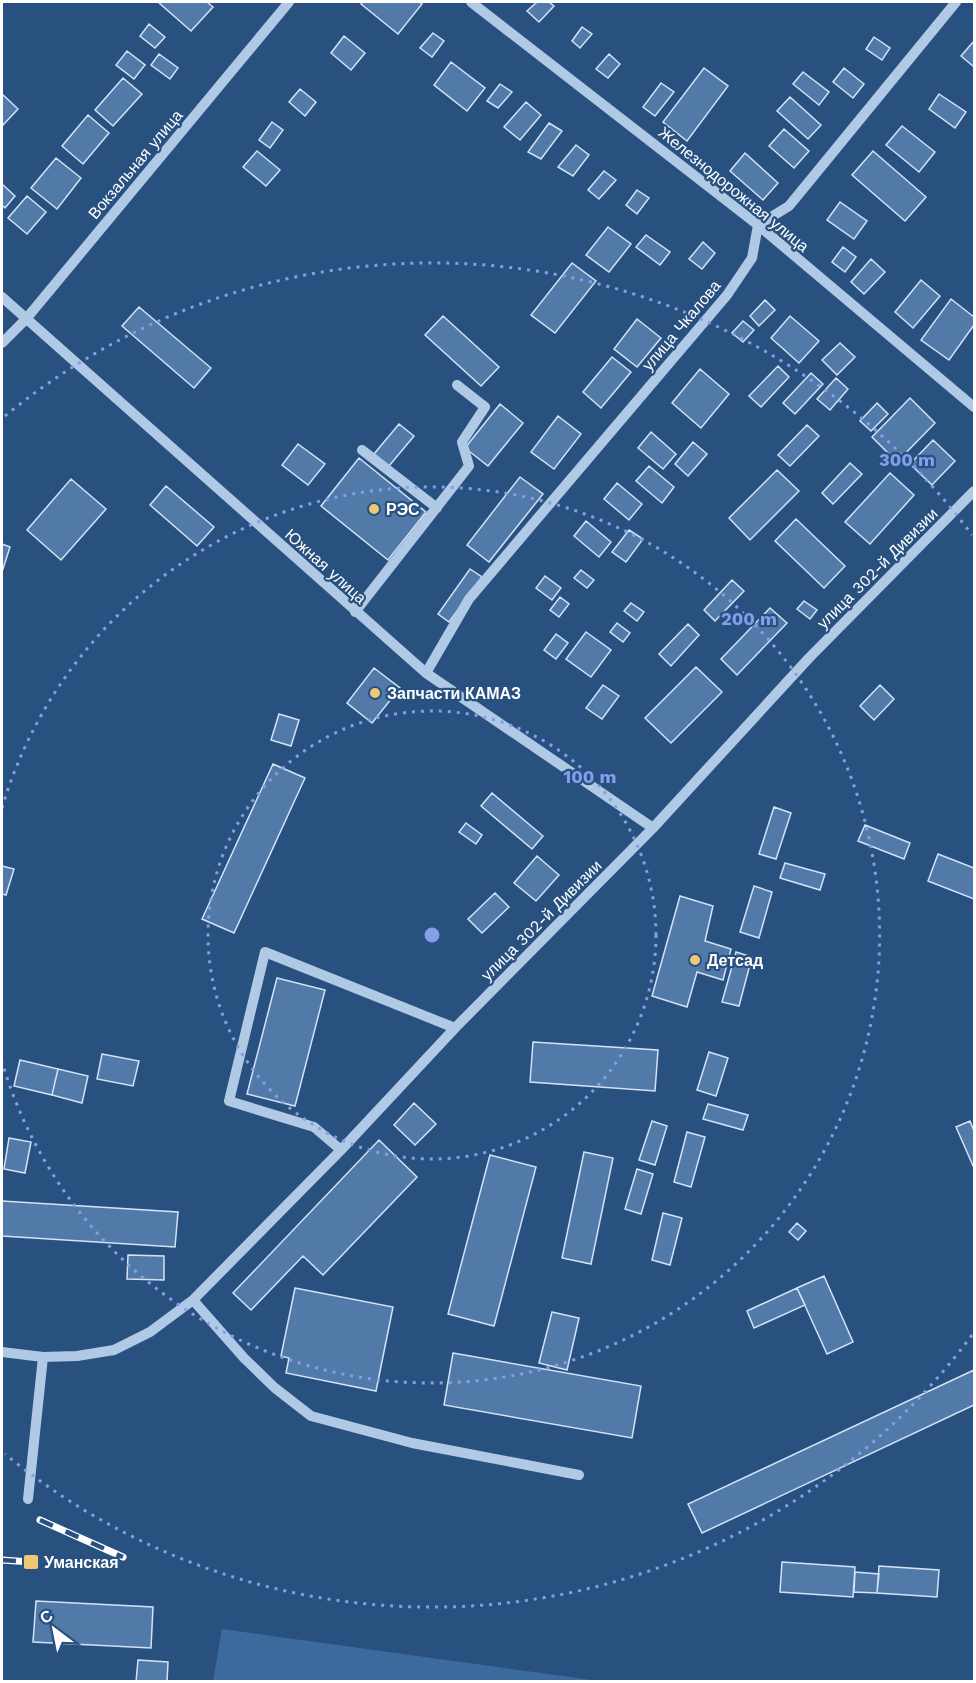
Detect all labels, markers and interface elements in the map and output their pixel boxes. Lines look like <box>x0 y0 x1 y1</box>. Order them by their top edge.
street label: Вокзальная улица <box>84 106 187 223</box>
street label: Железнодорожная улица <box>655 123 813 256</box>
street label: улица Чкалова <box>638 276 725 374</box>
text: 300 m <box>879 449 935 470</box>
place label: РЭС <box>386 500 420 519</box>
marker: РЭС <box>367 502 381 516</box>
street label: улица 302-й Дивизии <box>813 504 942 633</box>
street label: Южная улица <box>281 525 370 608</box>
text: 200 m <box>721 608 777 629</box>
place label: Запчасти КАМАЗ <box>387 684 521 703</box>
marker: Запчасти КАМАЗ <box>368 686 382 700</box>
text: 100 m <box>563 766 617 787</box>
street label: улица 302-й Дивизии <box>477 856 606 985</box>
centre of rings <box>422 925 442 945</box>
place label: Детсад <box>707 951 763 970</box>
marker: Детсад <box>688 953 702 967</box>
marker: Уманская <box>22 1553 40 1571</box>
place label: Уманская <box>44 1553 118 1572</box>
north arrow <box>24 1599 84 1659</box>
text: С <box>36 1605 57 1628</box>

